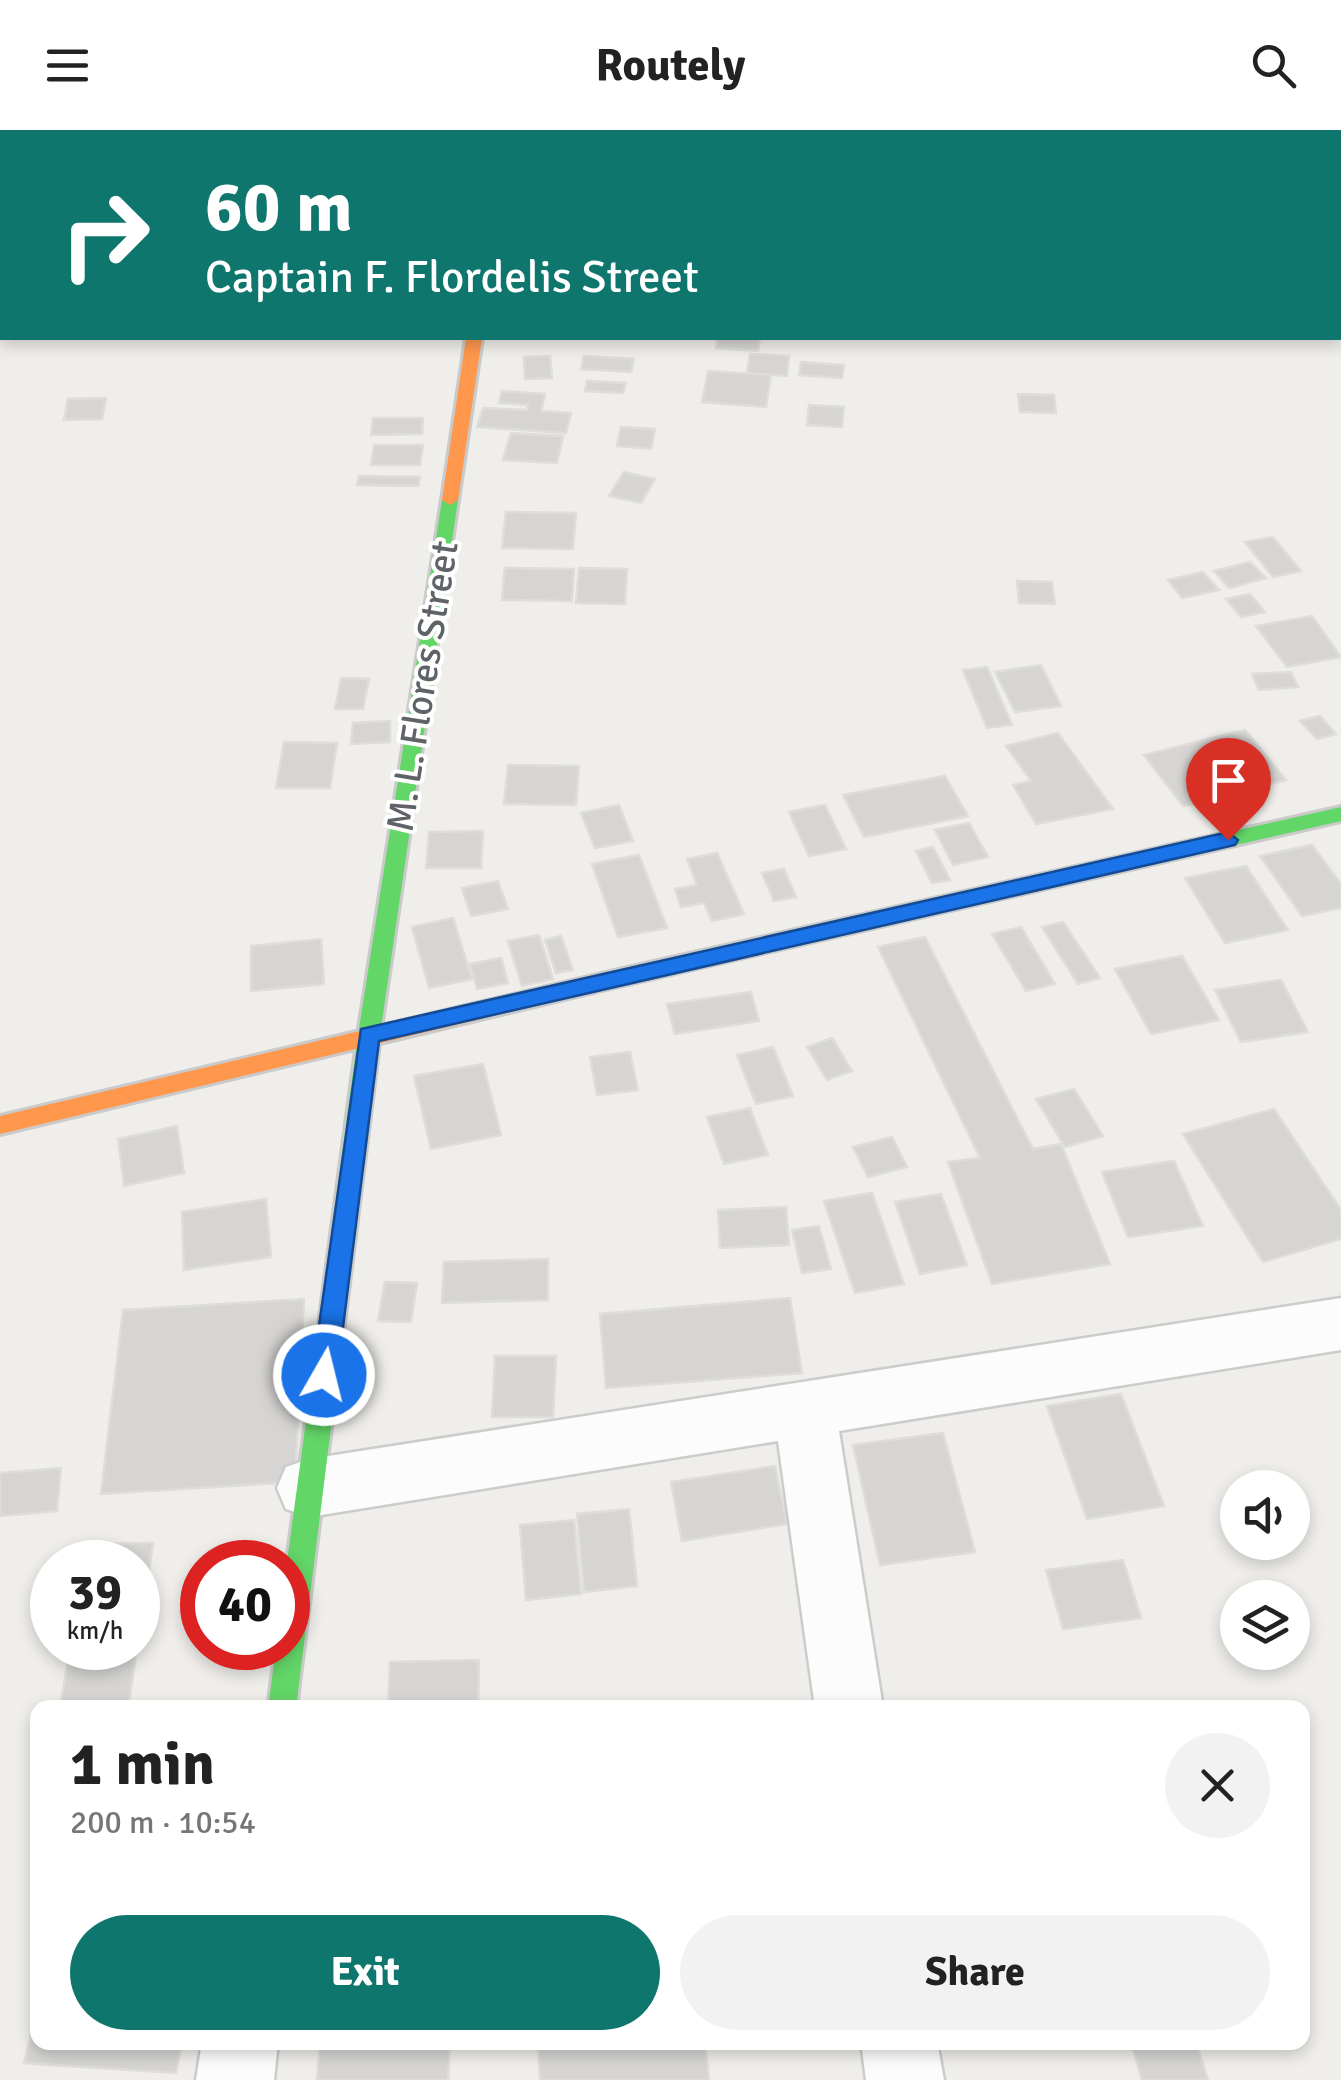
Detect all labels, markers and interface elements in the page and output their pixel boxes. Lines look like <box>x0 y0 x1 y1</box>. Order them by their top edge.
icon: menu <box>40 38 95 93</box>
text: Routely <box>596 38 745 93</box>
icon: search <box>1246 38 1301 93</box>
text: 60 m <box>205 164 353 250</box>
icon: right <box>40 170 170 300</box>
text: Captain F. Flordelis Street <box>205 250 699 305</box>
street label: M. L. Flores Street <box>376 537 469 835</box>
pin <box>1186 738 1271 841</box>
icon: arrive <box>1201 753 1256 808</box>
position arrow <box>272 1323 376 1427</box>
map controls <box>1220 1470 1310 1670</box>
button: sound <box>1220 1470 1310 1560</box>
speed limit sign: 40 <box>180 1540 310 1670</box>
text: 39 <box>68 1562 122 1624</box>
button: layers <box>1220 1580 1310 1670</box>
text: km/h <box>67 1615 123 1646</box>
text: 1 min <box>70 1728 215 1802</box>
button: close <box>1165 1733 1270 1838</box>
text: 200 m · 10:54 <box>70 1803 256 1842</box>
button: Exit <box>70 1915 660 2030</box>
button: Share <box>680 1915 1270 2030</box>

